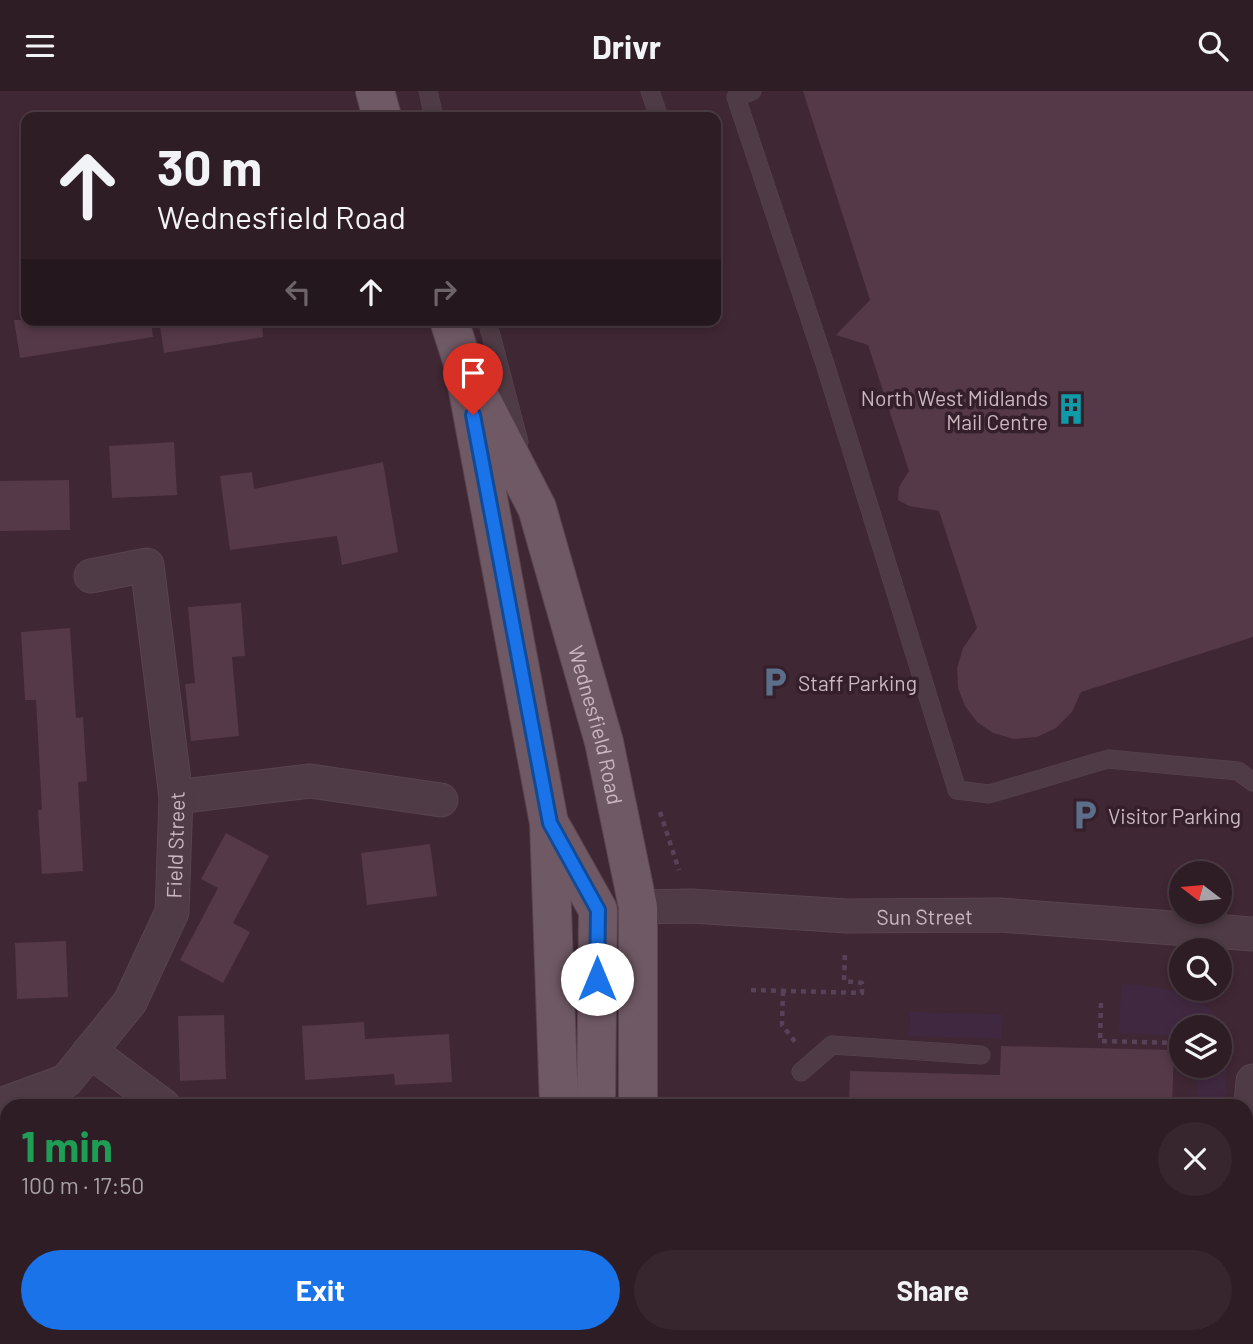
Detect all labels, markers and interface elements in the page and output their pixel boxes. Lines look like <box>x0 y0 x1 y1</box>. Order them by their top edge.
icon: menu <box>21 27 59 65</box>
text: Drivr <box>592 27 661 65</box>
icon: search <box>1194 27 1232 65</box>
text: 30 m <box>157 137 262 196</box>
icon: ahead <box>42 140 133 231</box>
text: Wednesfield Road <box>157 197 406 235</box>
icon: left <box>279 273 317 311</box>
icon: ahead <box>352 273 390 311</box>
icon: right <box>425 273 463 311</box>
pin <box>443 343 503 415</box>
icon: arrive <box>454 354 492 392</box>
place label: North West Midlands Mail Centre <box>861 385 1048 434</box>
building icon: North West Midlands Mail Centre <box>1054 392 1088 426</box>
street label: Wednesfield Road <box>564 642 629 806</box>
parking icon: Staff Parking <box>758 665 792 699</box>
place label: Staff Parking <box>798 670 917 695</box>
street label: Field Street <box>160 791 189 899</box>
parking icon: Visitor Parking <box>1068 798 1102 832</box>
place label: Visitor Parking <box>1108 803 1241 828</box>
north arrow <box>1169 861 1232 924</box>
map controls <box>1169 861 1232 1078</box>
street label: Sun Street <box>876 903 973 928</box>
button: search <box>1169 938 1232 1001</box>
position arrow <box>560 942 634 1016</box>
button: layers <box>1169 1015 1232 1078</box>
text: 1 min <box>21 1120 113 1170</box>
button: close <box>1158 1122 1232 1196</box>
text: 100 m · 17:50 <box>21 1171 144 1199</box>
button: Exit <box>21 1250 620 1330</box>
button: Share <box>634 1250 1232 1330</box>

